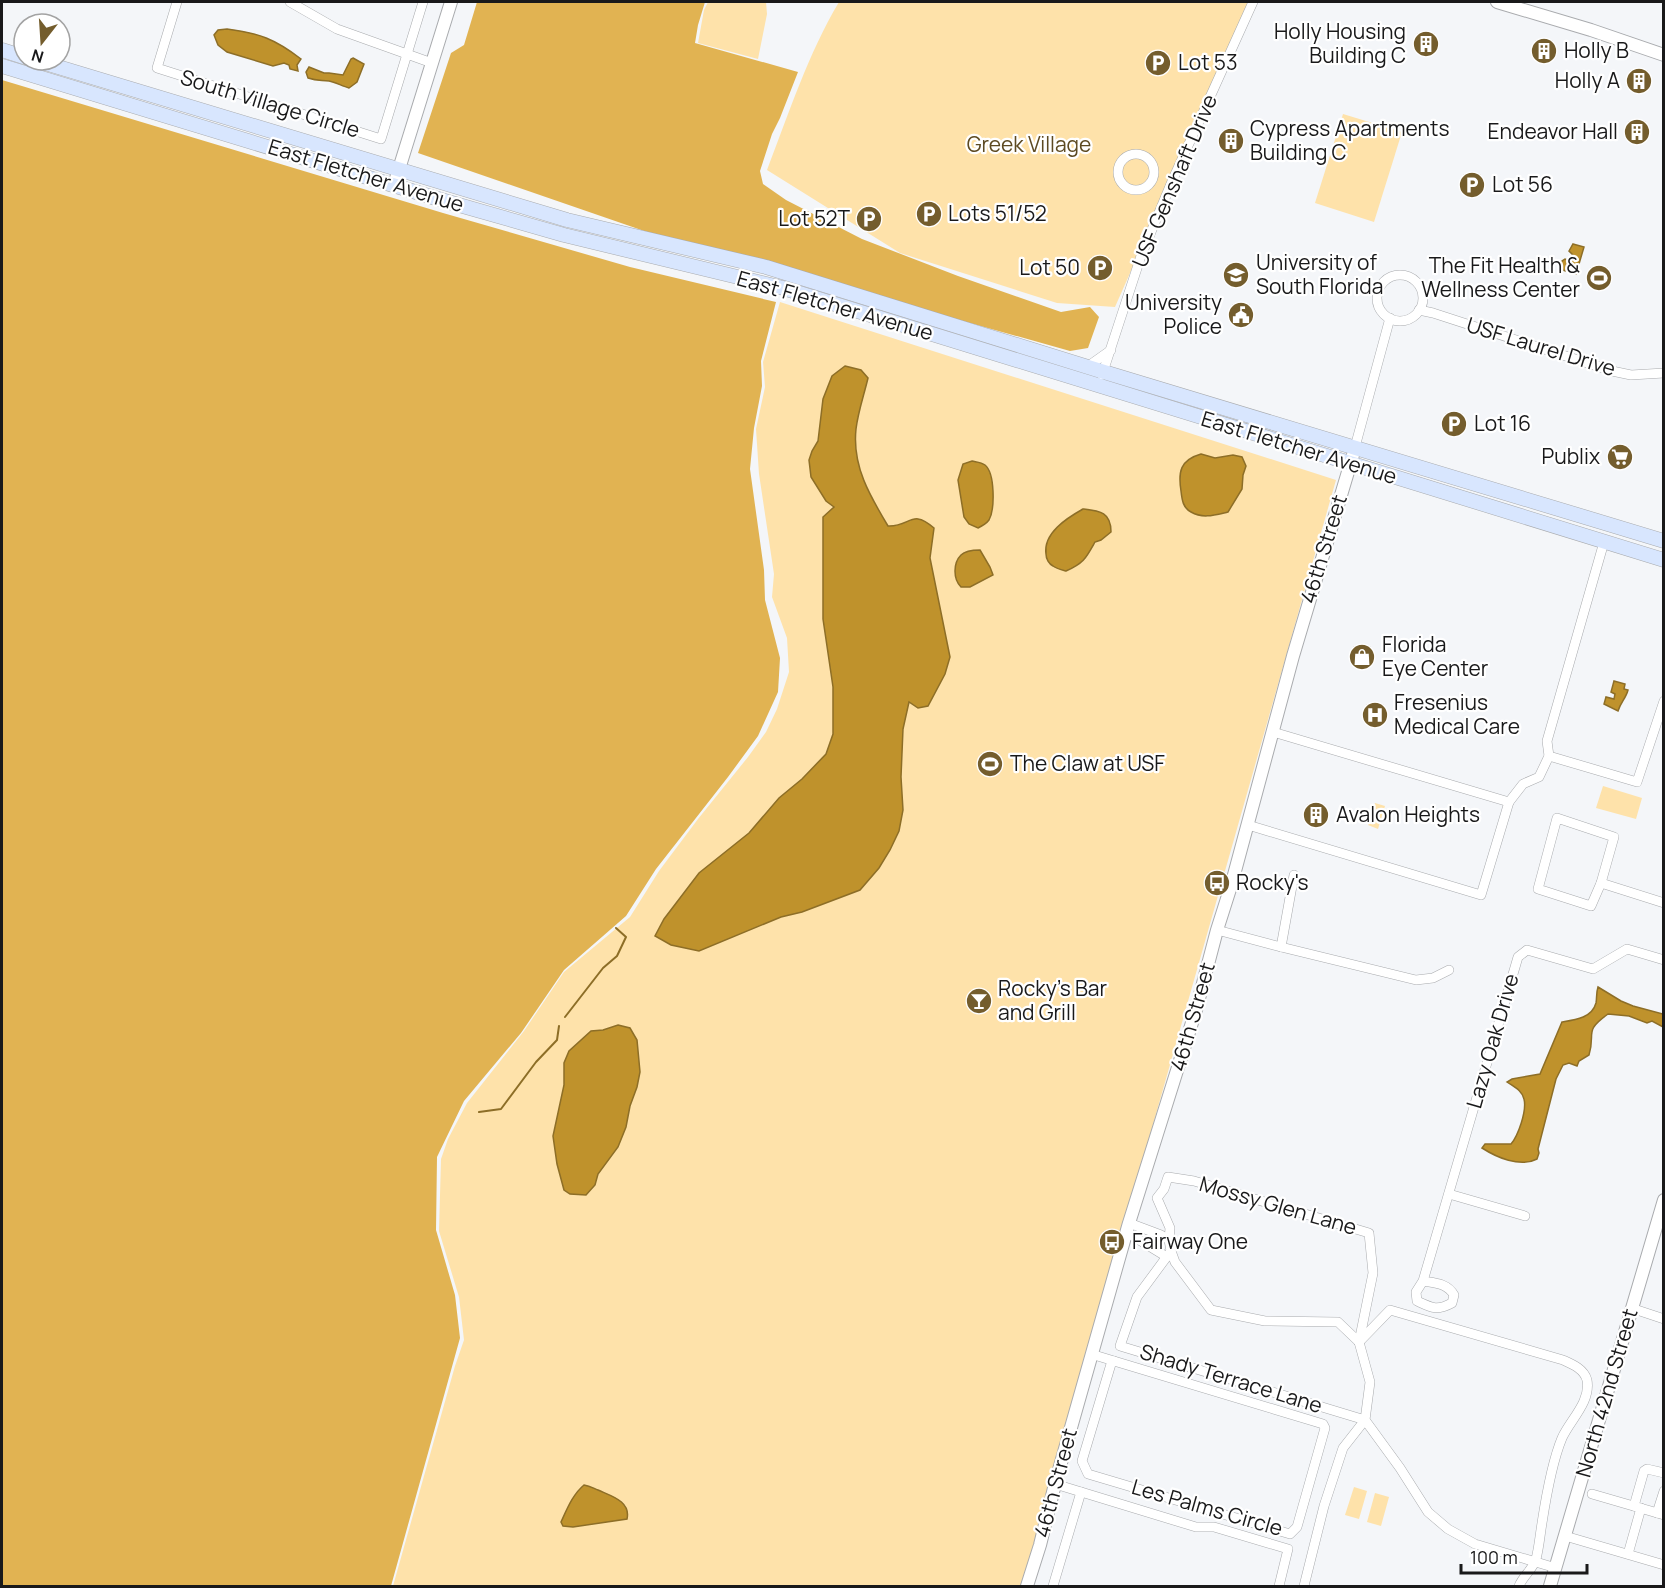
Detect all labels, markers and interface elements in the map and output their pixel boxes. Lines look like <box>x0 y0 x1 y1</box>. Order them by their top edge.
north arrow <box>12 12 72 72</box>
place label: Holly Housing Building C <box>1274 17 1406 69</box>
building icon: Holly Housing Building C <box>1411 29 1441 59</box>
building icon: Holly B <box>1529 36 1559 66</box>
place label: Holly B <box>1564 36 1629 64</box>
text: N <box>29 44 46 69</box>
parking icon: Lot 53 <box>1143 48 1173 78</box>
place label: Lot 53 <box>1178 48 1238 76</box>
street label: South Village Circle <box>177 62 363 144</box>
place label: Holly A <box>1555 66 1620 94</box>
building icon: Holly A <box>1624 66 1654 96</box>
street label: USF Genshaft Drive <box>1125 90 1223 271</box>
place label: Cypress Apartments Building C <box>1250 114 1449 166</box>
place label: Endeavor Hall <box>1488 117 1618 145</box>
building icon: Endeavor Hall <box>1622 117 1652 147</box>
building icon: Cypress Apartments Building C <box>1216 126 1246 156</box>
park label: Greek Village <box>967 130 1091 158</box>
street label: East Fletcher Avenue <box>265 132 467 218</box>
parking icon: Lot 56 <box>1457 170 1487 200</box>
place label: Lot 56 <box>1492 170 1553 198</box>
parking icon: Lots 51/52 <box>914 199 944 229</box>
place label: Lots 51/52 <box>948 199 1047 227</box>
place label: Lot 52T <box>778 204 850 232</box>
parking icon: Lot 52T <box>854 204 884 234</box>
place label: University of South Florida <box>1256 248 1383 300</box>
place label: The Fit Health & Wellness Center <box>1421 251 1580 303</box>
place label: Lot 50 <box>1019 253 1080 281</box>
parking icon: Lot 50 <box>1085 253 1115 283</box>
school or university icon: University of South Florida <box>1221 260 1251 290</box>
sports icon: The Fit Health & Wellness Center <box>1584 263 1614 293</box>
street label: East Fletcher Avenue <box>734 264 937 346</box>
place label: University Police <box>1125 288 1222 340</box>
public building icon: University Police <box>1226 300 1256 330</box>
street label: USF Laurel Drive <box>1463 310 1619 382</box>
street label: East Fletcher Avenue <box>1198 404 1400 490</box>
parking icon: Lot 16 <box>1439 409 1469 439</box>
place label: Lot 16 <box>1474 409 1531 437</box>
place label: Publix <box>1542 442 1600 470</box>
supermarket icon: Publix <box>1605 442 1635 472</box>
street label: 46th Street <box>1293 491 1353 606</box>
place label: Florida Eye Center <box>1382 630 1489 682</box>
shop icon: Florida Eye Center <box>1347 642 1377 672</box>
place label: Fresenius Medical Care <box>1394 688 1520 740</box>
hospital icon: Fresenius Medical Care <box>1360 700 1390 730</box>
sports icon: The Claw at USF <box>975 749 1005 779</box>
place label: The Claw at USF <box>1010 749 1165 777</box>
building icon: Avalon Heights <box>1301 800 1331 830</box>
place label: Avalon Heights <box>1336 800 1480 828</box>
bus stop icon: Rocky's <box>1202 868 1232 898</box>
place label: Rocky's <box>1236 868 1309 896</box>
street label: 46th Street <box>1163 959 1221 1074</box>
street label: Lazy Oak Drive <box>1459 970 1525 1111</box>
place label: Rocky's Bar and Grill <box>998 974 1108 1026</box>
bar icon: Rocky's Bar and Grill <box>964 986 994 1016</box>
street label: Mossy Glen Lane <box>1196 1169 1360 1241</box>
bus stop icon: Fairway One <box>1097 1227 1127 1257</box>
place label: Fairway One <box>1132 1227 1248 1255</box>
street label: North 42nd Street <box>1569 1305 1644 1480</box>
street label: Shady Terrace Lane <box>1137 1337 1326 1419</box>
street label: 46th Street <box>1027 1425 1083 1541</box>
street label: Les Palms Circle <box>1129 1472 1286 1542</box>
scale bar <box>1461 1537 1587 1575</box>
text: 100 m <box>1470 1545 1518 1569</box>

